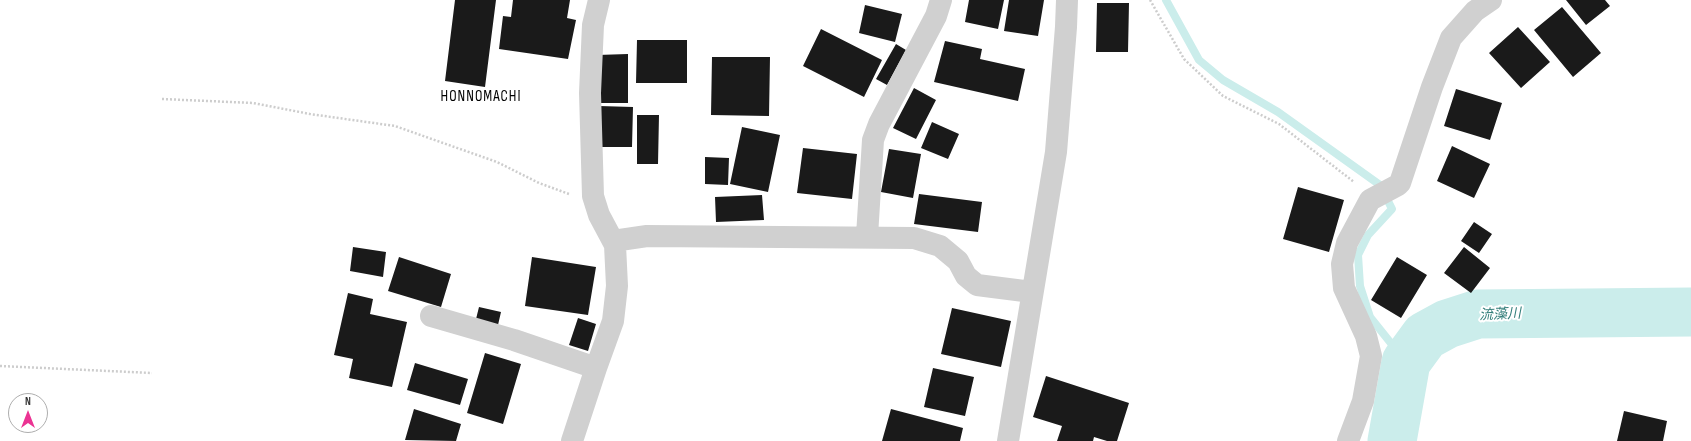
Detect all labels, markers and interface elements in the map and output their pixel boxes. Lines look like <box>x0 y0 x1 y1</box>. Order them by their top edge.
district label: HONNOMACHI <box>441 88 521 106</box>
water label: 流藻川 <box>1479 306 1521 324</box>
north arrow <box>8 393 48 433</box>
text: N <box>25 395 31 408</box>

